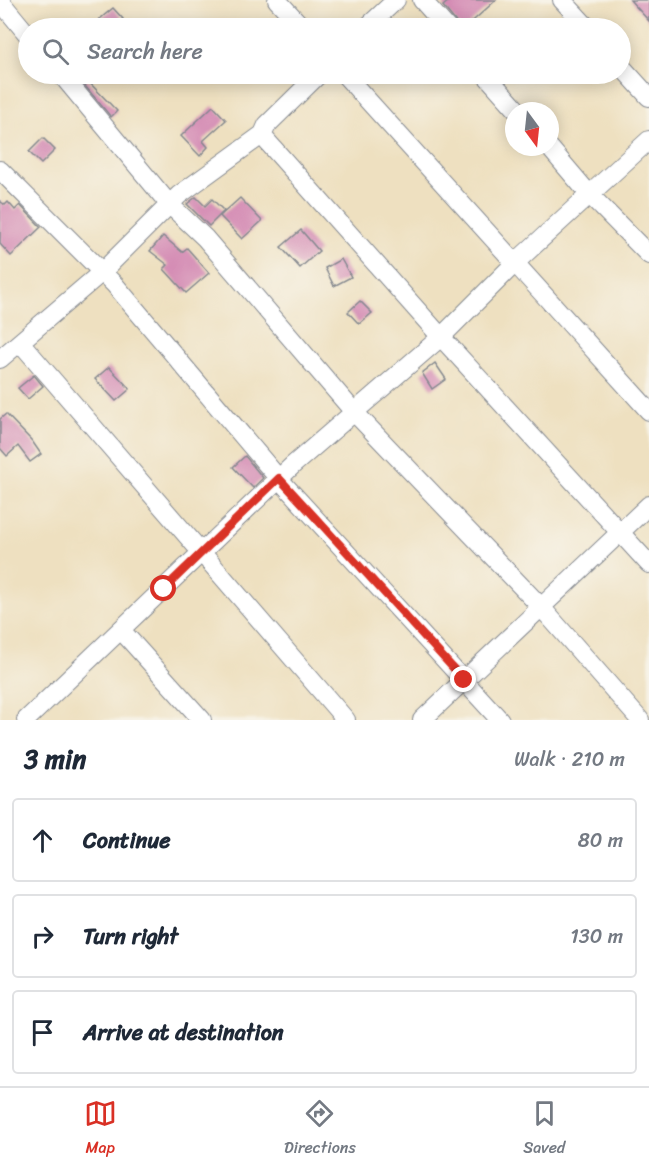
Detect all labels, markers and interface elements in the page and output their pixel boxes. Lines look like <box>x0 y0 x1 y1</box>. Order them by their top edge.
search box <box>18 18 631 84</box>
text: Search here <box>87 32 203 71</box>
icon: search <box>39 35 72 68</box>
north arrow <box>505 102 559 156</box>
route start <box>150 575 176 601</box>
route end <box>450 666 476 692</box>
text: 3 min <box>24 736 86 782</box>
text: Walk · 210 m <box>514 742 625 777</box>
text: Continue <box>83 821 171 860</box>
text: 80 m <box>578 823 623 858</box>
icon: ahead <box>26 824 59 857</box>
text: Turn right <box>83 917 178 956</box>
text: 130 m <box>570 919 623 954</box>
icon: right <box>26 920 59 953</box>
text: Arrive at destination <box>83 1013 284 1052</box>
icon: arrive <box>26 1016 59 1049</box>
tab: Map <box>84 1097 117 1162</box>
tab: Directions <box>284 1097 356 1162</box>
tab: Saved <box>523 1097 565 1162</box>

